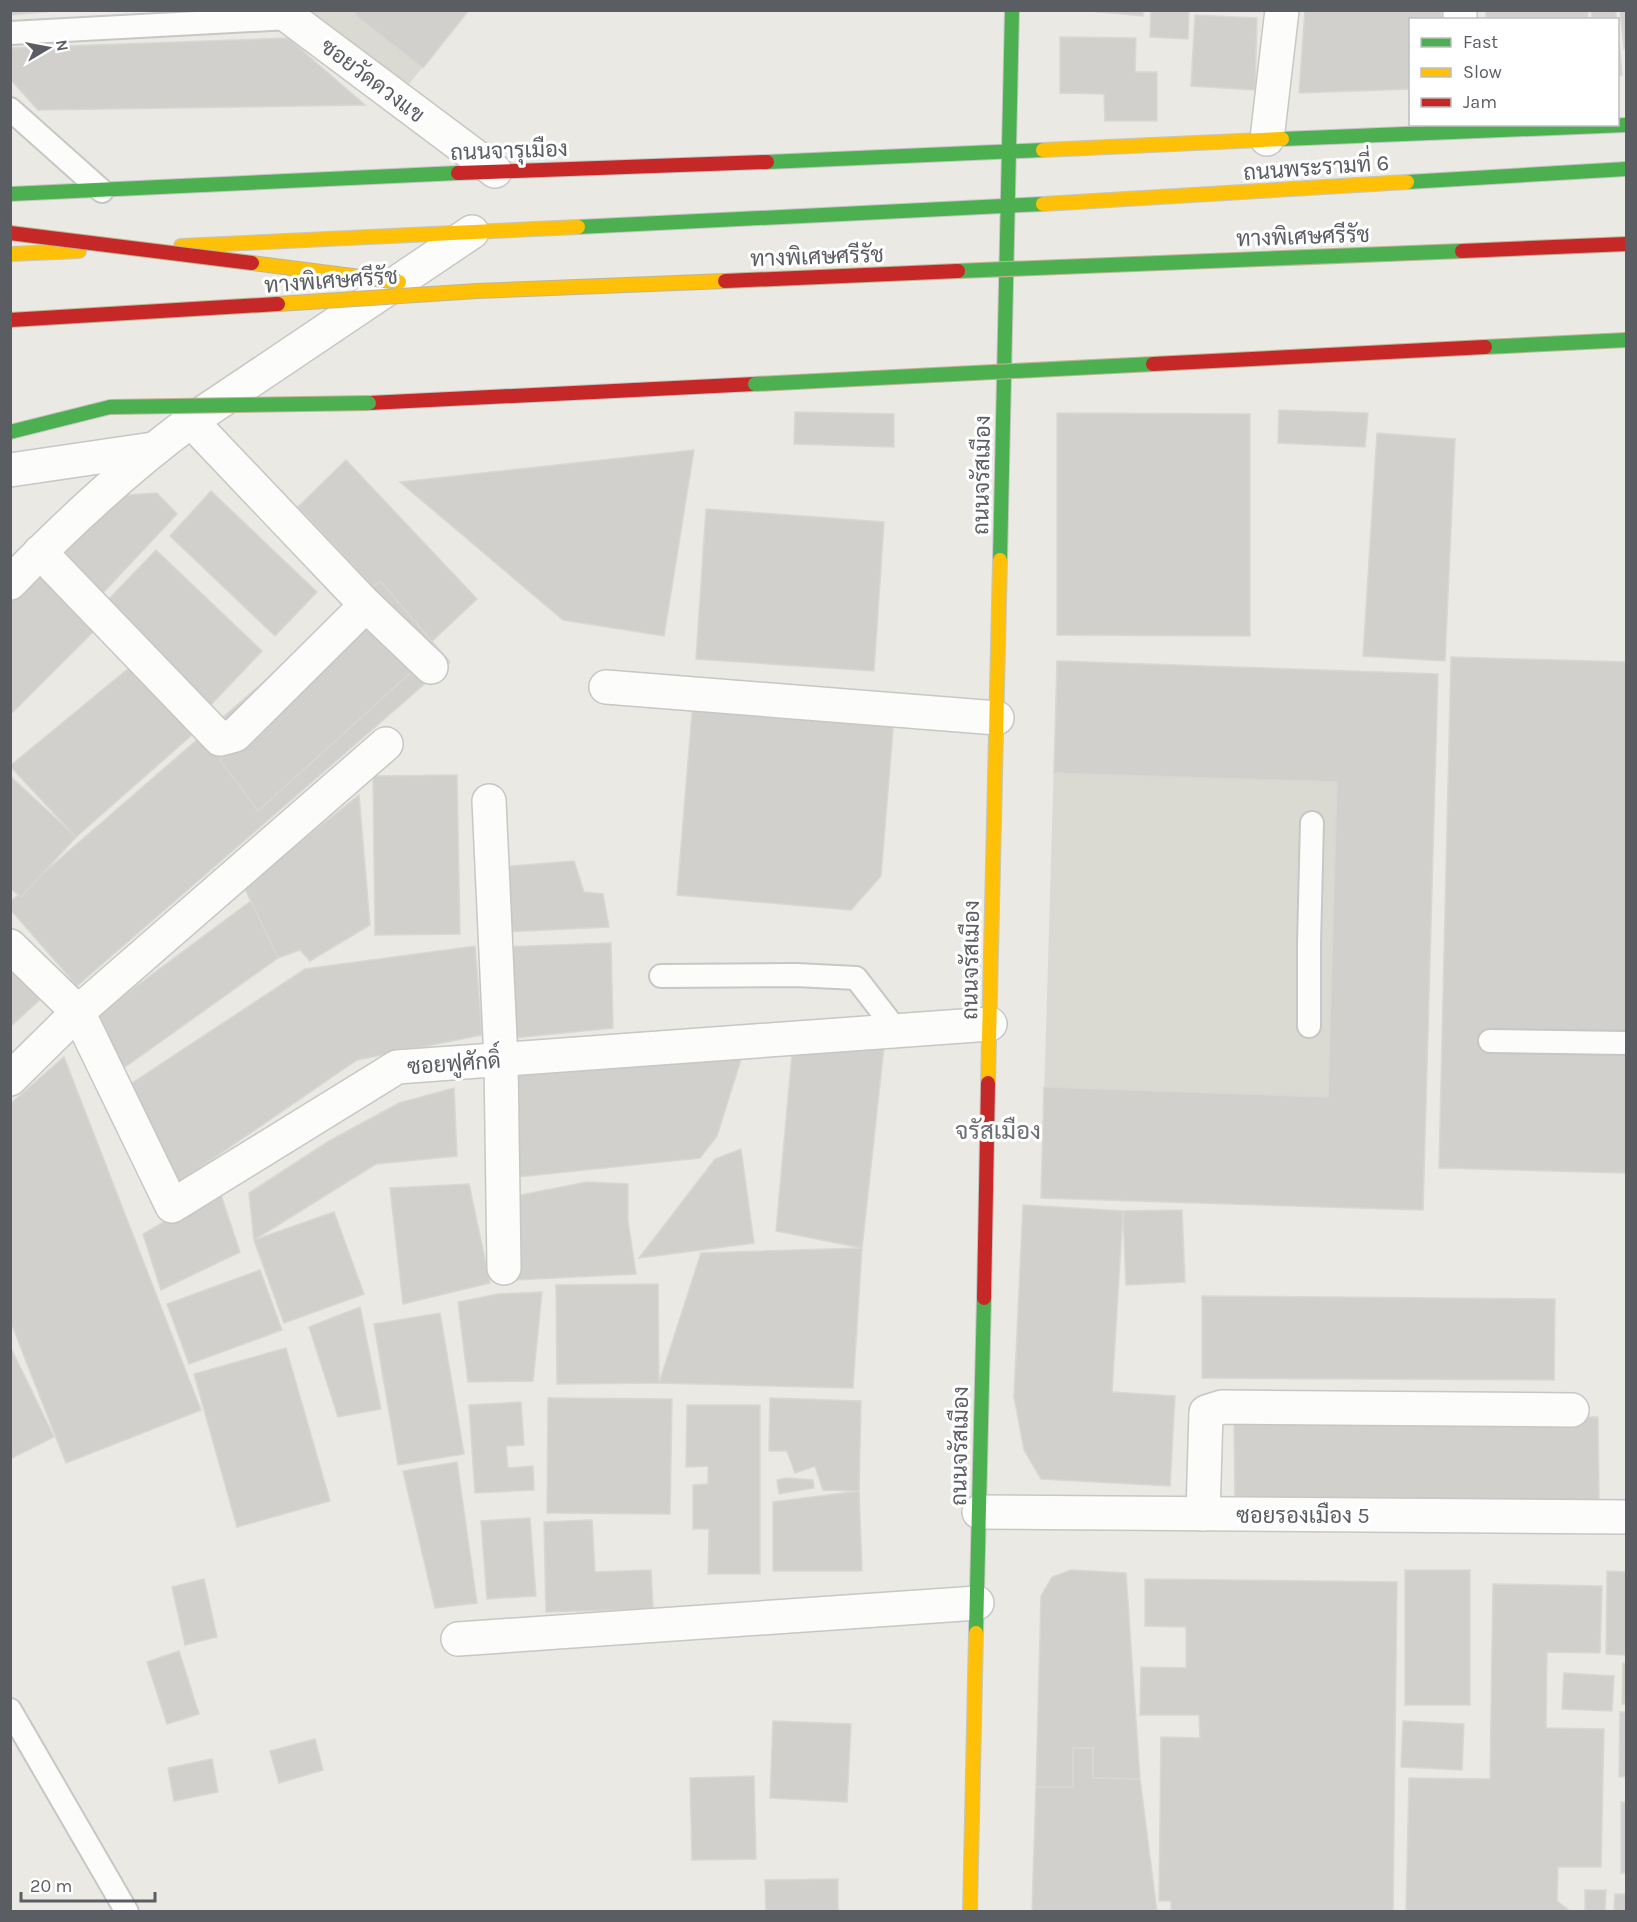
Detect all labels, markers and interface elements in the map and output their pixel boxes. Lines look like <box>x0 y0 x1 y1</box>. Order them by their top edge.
north arrow <box>18 18 78 78</box>
legend <box>1409 18 1619 126</box>
text: Fast <box>1463 31 1498 53</box>
street label: ซอยวัดดวงแข <box>315 32 430 128</box>
text: N <box>52 38 73 53</box>
text: Slow <box>1463 61 1502 83</box>
text: Jam <box>1463 91 1497 113</box>
street label: ถนนจารุเมือง <box>450 135 568 168</box>
street label: ถนนพระรามที่ 6 <box>1242 143 1390 186</box>
street label: ทางพิเศษศรีรัช <box>1236 221 1370 252</box>
street label: ทางพิเศษศรีรัช <box>750 241 884 272</box>
street label: ทางพิเศษศรีรัช <box>263 262 399 299</box>
street label: ถนนจรัสเมือง <box>967 415 996 535</box>
street label: ถนนจรัสเมือง <box>956 900 985 1020</box>
street label: ซอยฟูศักดิ์ <box>406 1041 502 1082</box>
district label: จรัสเมือง <box>955 1116 1041 1145</box>
street label: ถนนจรัสเมือง <box>945 1386 974 1506</box>
street label: ซอยรองเมือง 5 <box>1236 1502 1370 1529</box>
scale bar <box>21 1865 154 1903</box>
text: 20 m <box>30 1875 72 1897</box>

